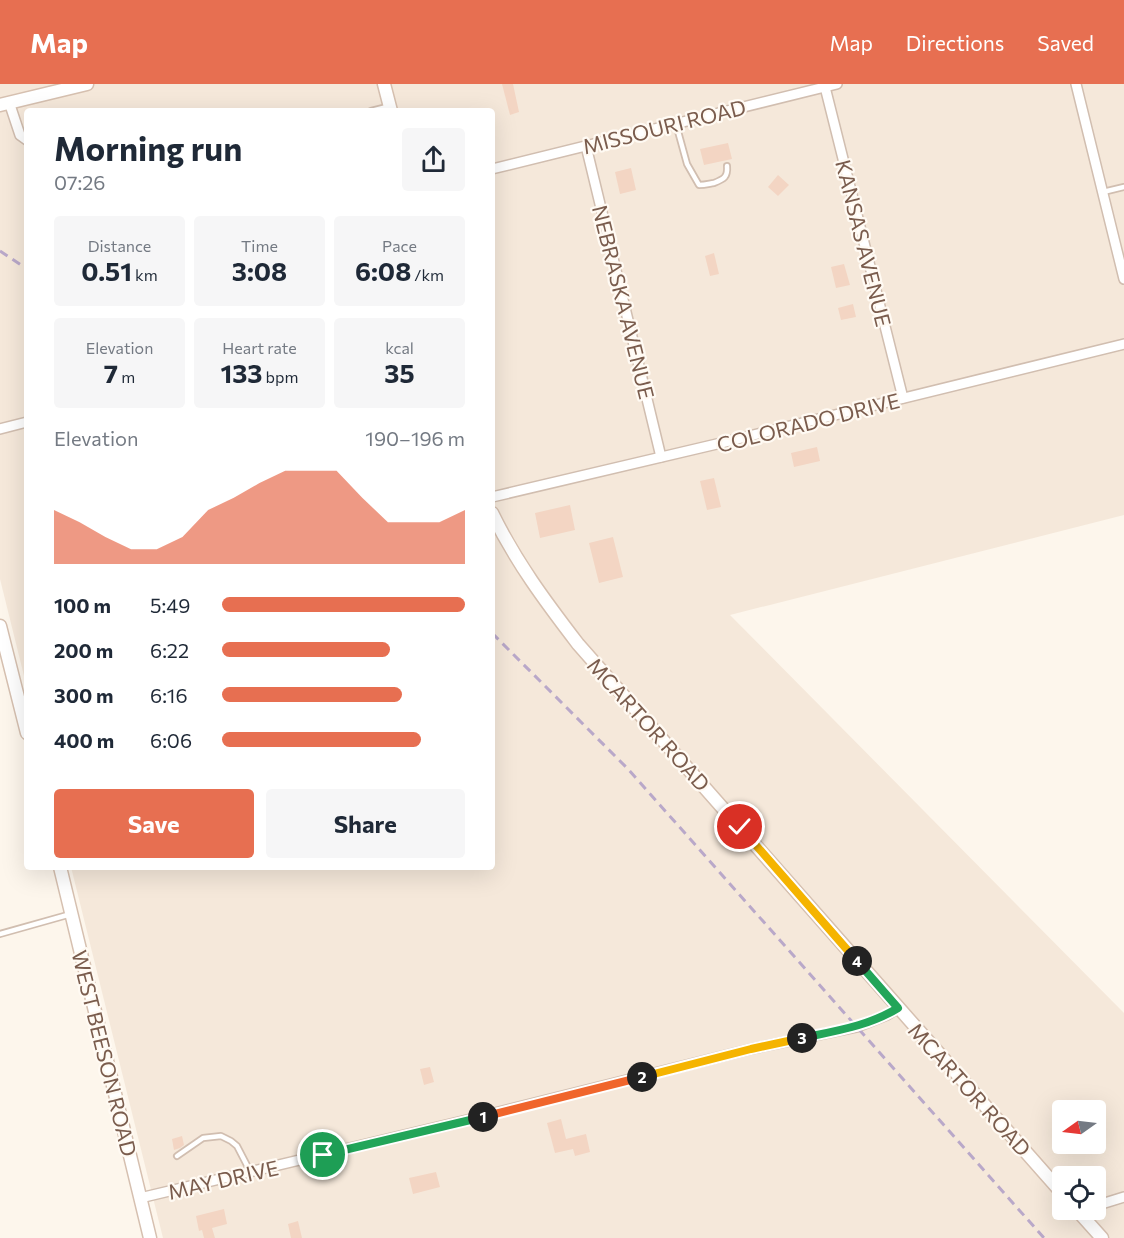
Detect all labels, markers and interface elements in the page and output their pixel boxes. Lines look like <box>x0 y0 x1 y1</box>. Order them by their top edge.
text: Map <box>30 25 88 59</box>
text: Map <box>830 30 873 55</box>
text: Directions <box>906 30 1004 55</box>
text: Saved <box>1037 30 1094 55</box>
street label: MISSOURI ROAD <box>580 94 748 158</box>
text: Morning run <box>54 127 242 168</box>
button: share <box>402 128 465 191</box>
street label: KANSAS AVENUE <box>831 157 897 329</box>
text: 07:26 <box>54 170 105 194</box>
street label: NEBRASKA AVENUE <box>588 203 660 401</box>
text: Distance <box>88 236 151 255</box>
text: Time <box>241 236 278 255</box>
text: Pace <box>382 236 417 255</box>
text: 0.51 <box>81 255 132 286</box>
text: 3:08 <box>232 255 287 286</box>
text: 6:08 <box>355 255 411 286</box>
text: km <box>132 265 158 284</box>
text: /km <box>411 265 444 284</box>
text: Elevation <box>86 338 153 357</box>
text: Heart rate <box>222 338 297 357</box>
text: kcal <box>385 338 414 357</box>
text: 7 <box>104 357 118 388</box>
text: 133 <box>221 357 262 388</box>
text: 35 <box>384 357 415 388</box>
text: m <box>118 367 135 386</box>
text: bpm <box>262 367 298 386</box>
street label: COLORADO DRIVE <box>714 387 902 457</box>
text: Elevation <box>54 426 139 450</box>
text: 190–196 m <box>365 426 465 450</box>
text: 100 m <box>54 593 111 617</box>
text: 5:49 <box>150 593 190 617</box>
text: 200 m <box>54 638 113 662</box>
text: 6:22 <box>150 638 189 662</box>
street label: MCARTOR ROAD <box>583 652 715 796</box>
text: 300 m <box>54 683 114 707</box>
text: 6:16 <box>150 683 188 707</box>
text: 400 m <box>54 728 114 752</box>
text: 6:06 <box>150 728 192 752</box>
button: Save <box>54 789 254 858</box>
button: Share <box>266 789 465 858</box>
pin <box>714 801 765 852</box>
icon: check <box>723 810 756 843</box>
pin: 4 <box>842 946 872 976</box>
street label: WEST BEESON ROAD <box>67 947 143 1159</box>
text: 4 <box>852 951 862 970</box>
street label: MCARTOR ROAD <box>904 1017 1036 1161</box>
pin: 3 <box>787 1023 817 1053</box>
text: 3 <box>797 1028 807 1047</box>
pin: 2 <box>627 1062 657 1092</box>
text: 2 <box>637 1067 647 1086</box>
north arrow <box>1052 1100 1106 1154</box>
map controls <box>1052 1100 1106 1220</box>
pin: 1 <box>468 1102 498 1132</box>
text: 1 <box>479 1107 487 1126</box>
pin <box>297 1129 348 1180</box>
icon: arrive <box>306 1138 339 1171</box>
street label: MAY DRIVE <box>165 1154 281 1204</box>
button: locate <box>1052 1166 1106 1220</box>

